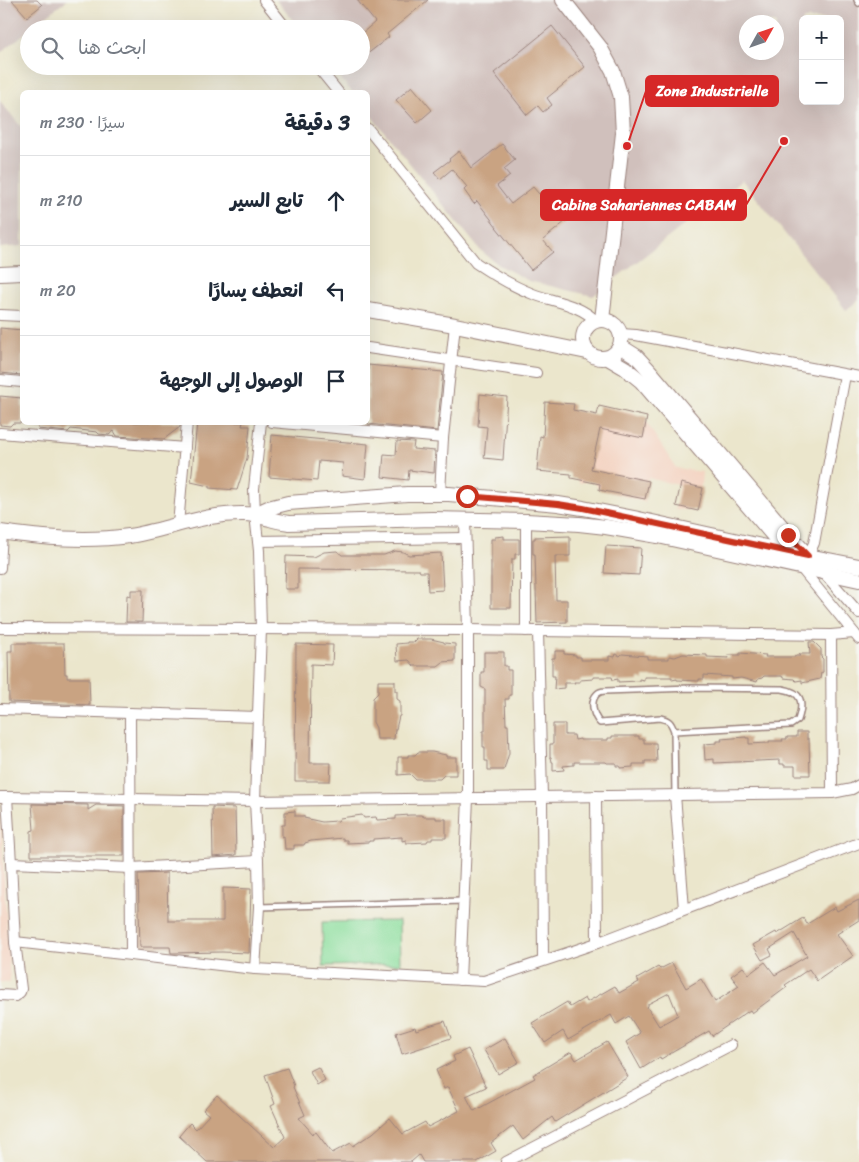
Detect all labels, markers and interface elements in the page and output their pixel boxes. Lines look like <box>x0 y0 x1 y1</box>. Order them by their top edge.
north arrow <box>739 15 784 60</box>
map controls <box>799 15 844 105</box>
button: + <box>799 15 844 60</box>
search box <box>20 20 370 75</box>
text: ابحث هنا <box>78 31 146 64</box>
icon: search <box>38 34 66 62</box>
button: − <box>799 60 844 105</box>
callout: Zone Industrielle <box>646 76 778 106</box>
text: Zone Industrielle <box>655 78 769 104</box>
text: 3 دقيقة <box>285 104 350 142</box>
text: سيرًا · 230 m <box>40 108 125 137</box>
text: تابع السير <box>230 184 303 217</box>
text: 210 m <box>40 186 83 215</box>
icon: ahead <box>322 187 350 215</box>
callout: Cabine Sahariennes CABAM <box>541 190 746 220</box>
text: Cabine Sahariennes CABAM <box>551 192 737 218</box>
text: انعطف يسارًا <box>208 274 303 307</box>
text: 20 m <box>40 276 76 305</box>
icon: left <box>322 277 350 305</box>
text: الوصول إلى الوجهة <box>160 364 303 397</box>
icon: arrive <box>322 367 350 395</box>
route start <box>456 485 479 508</box>
route end <box>777 524 800 547</box>

